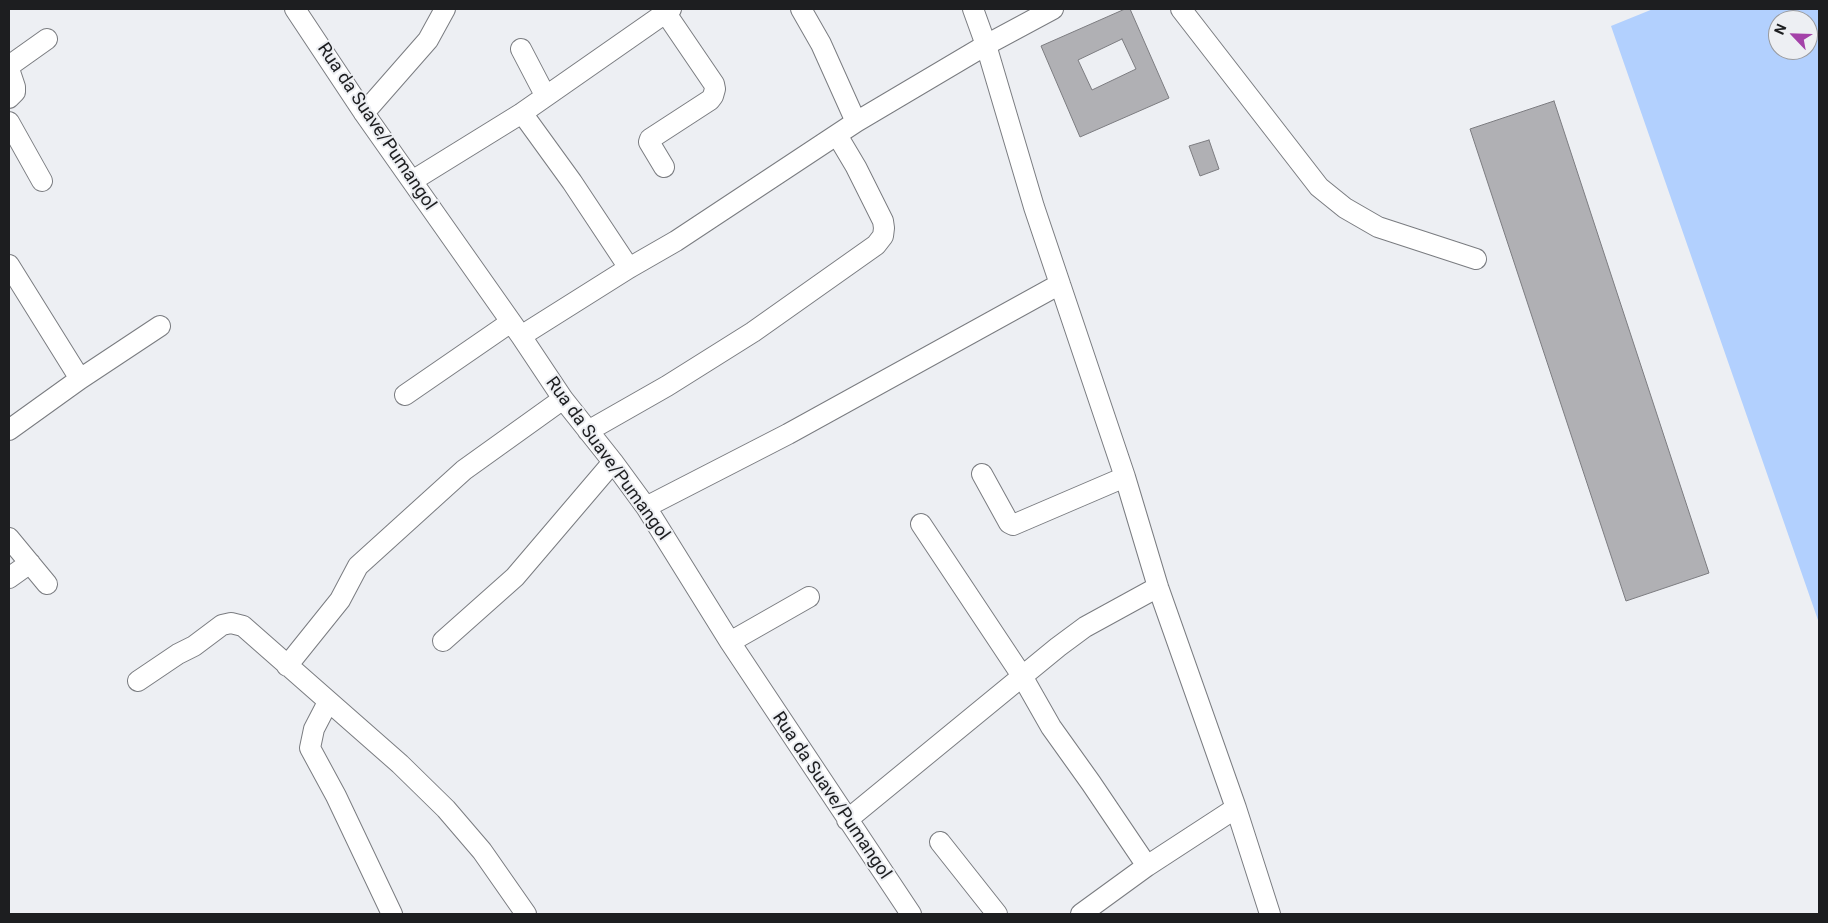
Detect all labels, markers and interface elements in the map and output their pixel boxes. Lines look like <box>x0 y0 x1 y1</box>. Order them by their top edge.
north arrow <box>1768 10 1818 60</box>
text: N <box>1771 22 1790 37</box>
street label: Rua da Suave/Pumangol <box>312 39 440 215</box>
street label: Rua da Suave/Pumangol <box>540 373 674 545</box>
street label: Rua da Suave/Pumangol <box>767 708 895 884</box>

